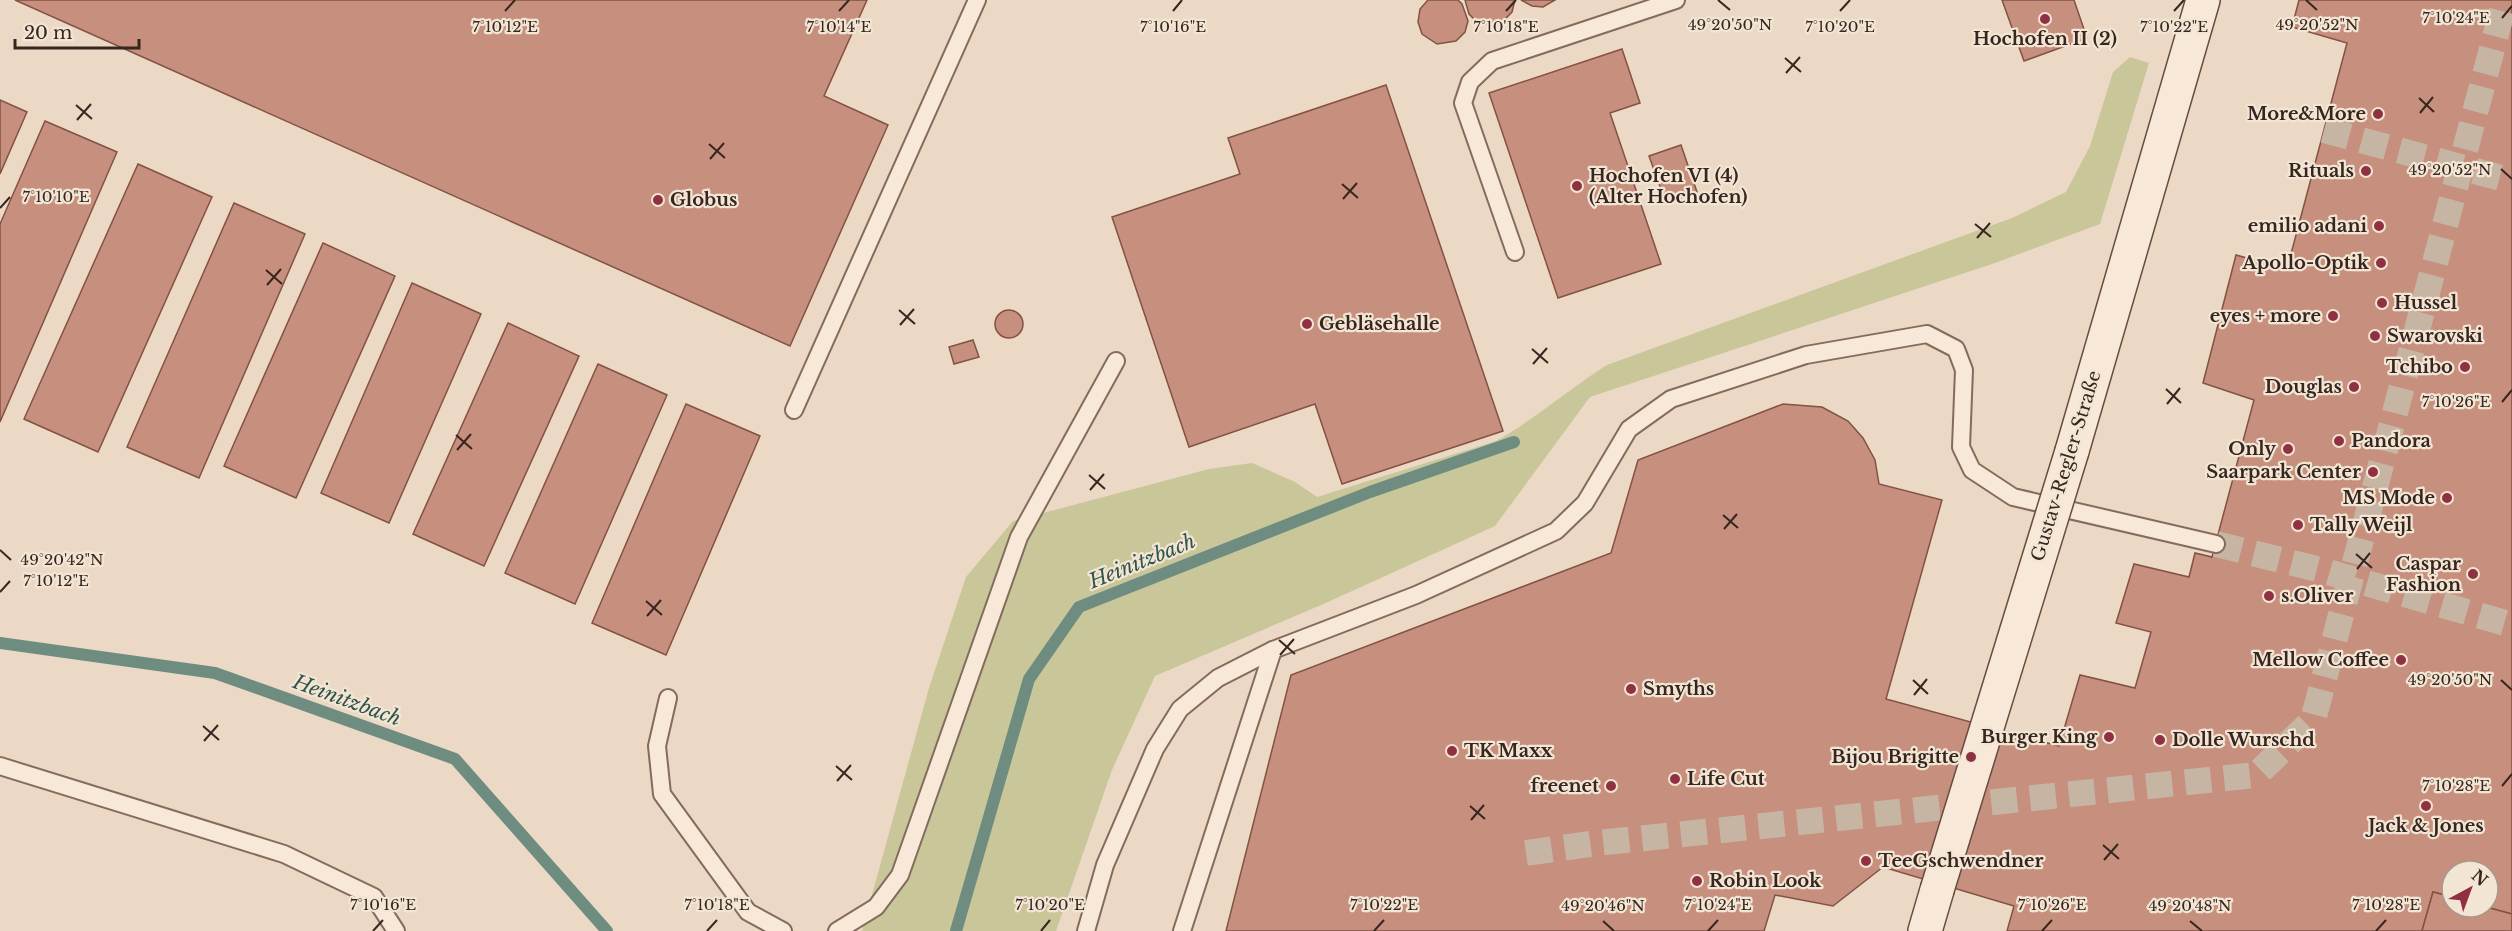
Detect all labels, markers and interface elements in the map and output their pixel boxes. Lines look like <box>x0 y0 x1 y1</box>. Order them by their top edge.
text: 7°10'24"E <box>2422 8 2490 27</box>
scale bar <box>15 12 140 50</box>
marker: Hochofen II (2) <box>2038 12 2052 26</box>
text: 49°20'50"N <box>1688 15 1772 34</box>
text: 49°20'52"N <box>2275 15 2359 34</box>
text: 7°10'12"E <box>472 17 538 36</box>
text: 7°10'14"E <box>807 17 872 36</box>
text: 7°10'16"E <box>1140 17 1206 36</box>
text: 7°10'18"E <box>1473 17 1539 36</box>
text: 7°10'20"E <box>1805 17 1875 36</box>
text: 7°10'22"E <box>2140 17 2208 36</box>
text: 20 m <box>24 22 72 44</box>
place label: Hochofen II (2) <box>1973 28 2117 50</box>
place label: More&More <box>2247 103 2366 125</box>
marker: More&More <box>2371 107 2385 121</box>
place label: Rituals <box>2288 160 2354 182</box>
text: 49°20'52"N <box>2408 160 2492 179</box>
marker: Rituals <box>2359 164 2373 178</box>
place label: Hochofen VI (4) (Alter Hochofen) <box>1589 165 1748 208</box>
marker: Hochofen VI (4) (Alter Hochofen) <box>1570 179 1584 193</box>
text: 7°10'10"E <box>22 187 90 206</box>
place label: Globus <box>670 189 737 211</box>
marker: Globus <box>651 193 665 207</box>
place label: emilio adani <box>2248 215 2367 237</box>
marker: emilio adani <box>2372 219 2386 233</box>
place label: Apollo-Optik <box>2241 252 2370 274</box>
marker: Apollo-Optik <box>2374 256 2388 270</box>
place label: Hussel <box>2394 292 2458 314</box>
marker: Hussel <box>2375 296 2389 310</box>
place label: eyes + more <box>2210 305 2321 327</box>
marker: eyes + more <box>2326 309 2340 323</box>
place label: Gebläsehalle <box>1319 313 1440 335</box>
marker: Gebläsehalle <box>1300 317 1314 331</box>
place label: Swarovski <box>2387 325 2483 347</box>
marker: Swarovski <box>2368 329 2382 343</box>
place label: Tchibo <box>2386 356 2453 378</box>
marker: Tchibo <box>2458 360 2472 374</box>
street label: Gustav-Regler-Straße <box>2026 368 2106 564</box>
place label: Douglas <box>2265 376 2342 398</box>
marker: Douglas <box>2347 380 2361 394</box>
text: 7°10'26"E <box>2422 392 2490 411</box>
place label: Pandora <box>2351 430 2431 452</box>
marker: Pandora <box>2332 434 2346 448</box>
place label: Only <box>2228 438 2276 460</box>
marker: Only <box>2281 442 2295 456</box>
place label: Saarpark Center <box>2206 461 2361 483</box>
marker: Saarpark Center <box>2366 465 2380 479</box>
place label: MS Mode <box>2343 487 2435 509</box>
marker: MS Mode <box>2440 491 2454 505</box>
place label: Tally Weijl <box>2310 514 2413 536</box>
marker: Tally Weijl <box>2291 518 2305 532</box>
water label: Heinitzbach <box>1084 529 1199 594</box>
text: 49°20'42"N <box>20 550 104 569</box>
place label: Caspar Fashion <box>2386 553 2461 596</box>
marker: Caspar Fashion <box>2466 567 2480 581</box>
text: 7°10'12"E <box>23 571 89 590</box>
place label: s.Oliver <box>2281 585 2353 607</box>
marker: s.Oliver <box>2262 589 2276 603</box>
place label: Mellow Coffee <box>2252 649 2389 671</box>
marker: Mellow Coffee <box>2394 653 2408 667</box>
water label: Heinitzbach <box>289 669 404 731</box>
text: 49°20'50"N <box>2408 670 2492 689</box>
place label: Smyths <box>1643 678 1714 700</box>
marker: Smyths <box>1624 682 1638 696</box>
place label: Burger King <box>1981 726 2098 748</box>
place label: Dolle Wurschd <box>2172 729 2315 751</box>
marker: Burger King <box>2102 730 2116 744</box>
marker: Dolle Wurschd <box>2153 733 2167 747</box>
place label: TK Maxx <box>1464 740 1553 762</box>
marker: TK Maxx <box>1445 744 1459 758</box>
place label: Bijou Brigitte <box>1831 746 1959 768</box>
marker: Bijou Brigitte <box>1964 750 1978 764</box>
place label: Life Cut <box>1687 768 1765 790</box>
marker: Life Cut <box>1668 772 1682 786</box>
place label: freenet <box>1531 775 1599 797</box>
text: 7°10'28"E <box>2422 776 2490 795</box>
marker: freenet <box>1604 779 1618 793</box>
marker: Jack & Jones <box>2419 799 2433 813</box>
place label: Jack & Jones <box>2364 815 2484 837</box>
place label: TeeGschwendner <box>1878 850 2044 872</box>
marker: TeeGschwendner <box>1859 854 1873 868</box>
north arrow <box>2440 859 2500 919</box>
text: N <box>2468 865 2492 890</box>
place label: Robin Look <box>1709 870 1822 892</box>
marker: Robin Look <box>1690 874 1704 888</box>
text: 7°10'16"E <box>350 895 416 914</box>
text: 7°10'18"E <box>684 895 750 914</box>
text: 7°10'20"E <box>1015 895 1085 914</box>
text: 7°10'22"E <box>1350 895 1418 914</box>
text: 7°10'24"E <box>1684 895 1752 914</box>
text: 7°10'26"E <box>2018 895 2086 914</box>
text: 7°10'28"E <box>2352 895 2420 914</box>
text: 49°20'46"N <box>1561 896 1645 915</box>
text: 49°20'48"N <box>2148 896 2232 915</box>

